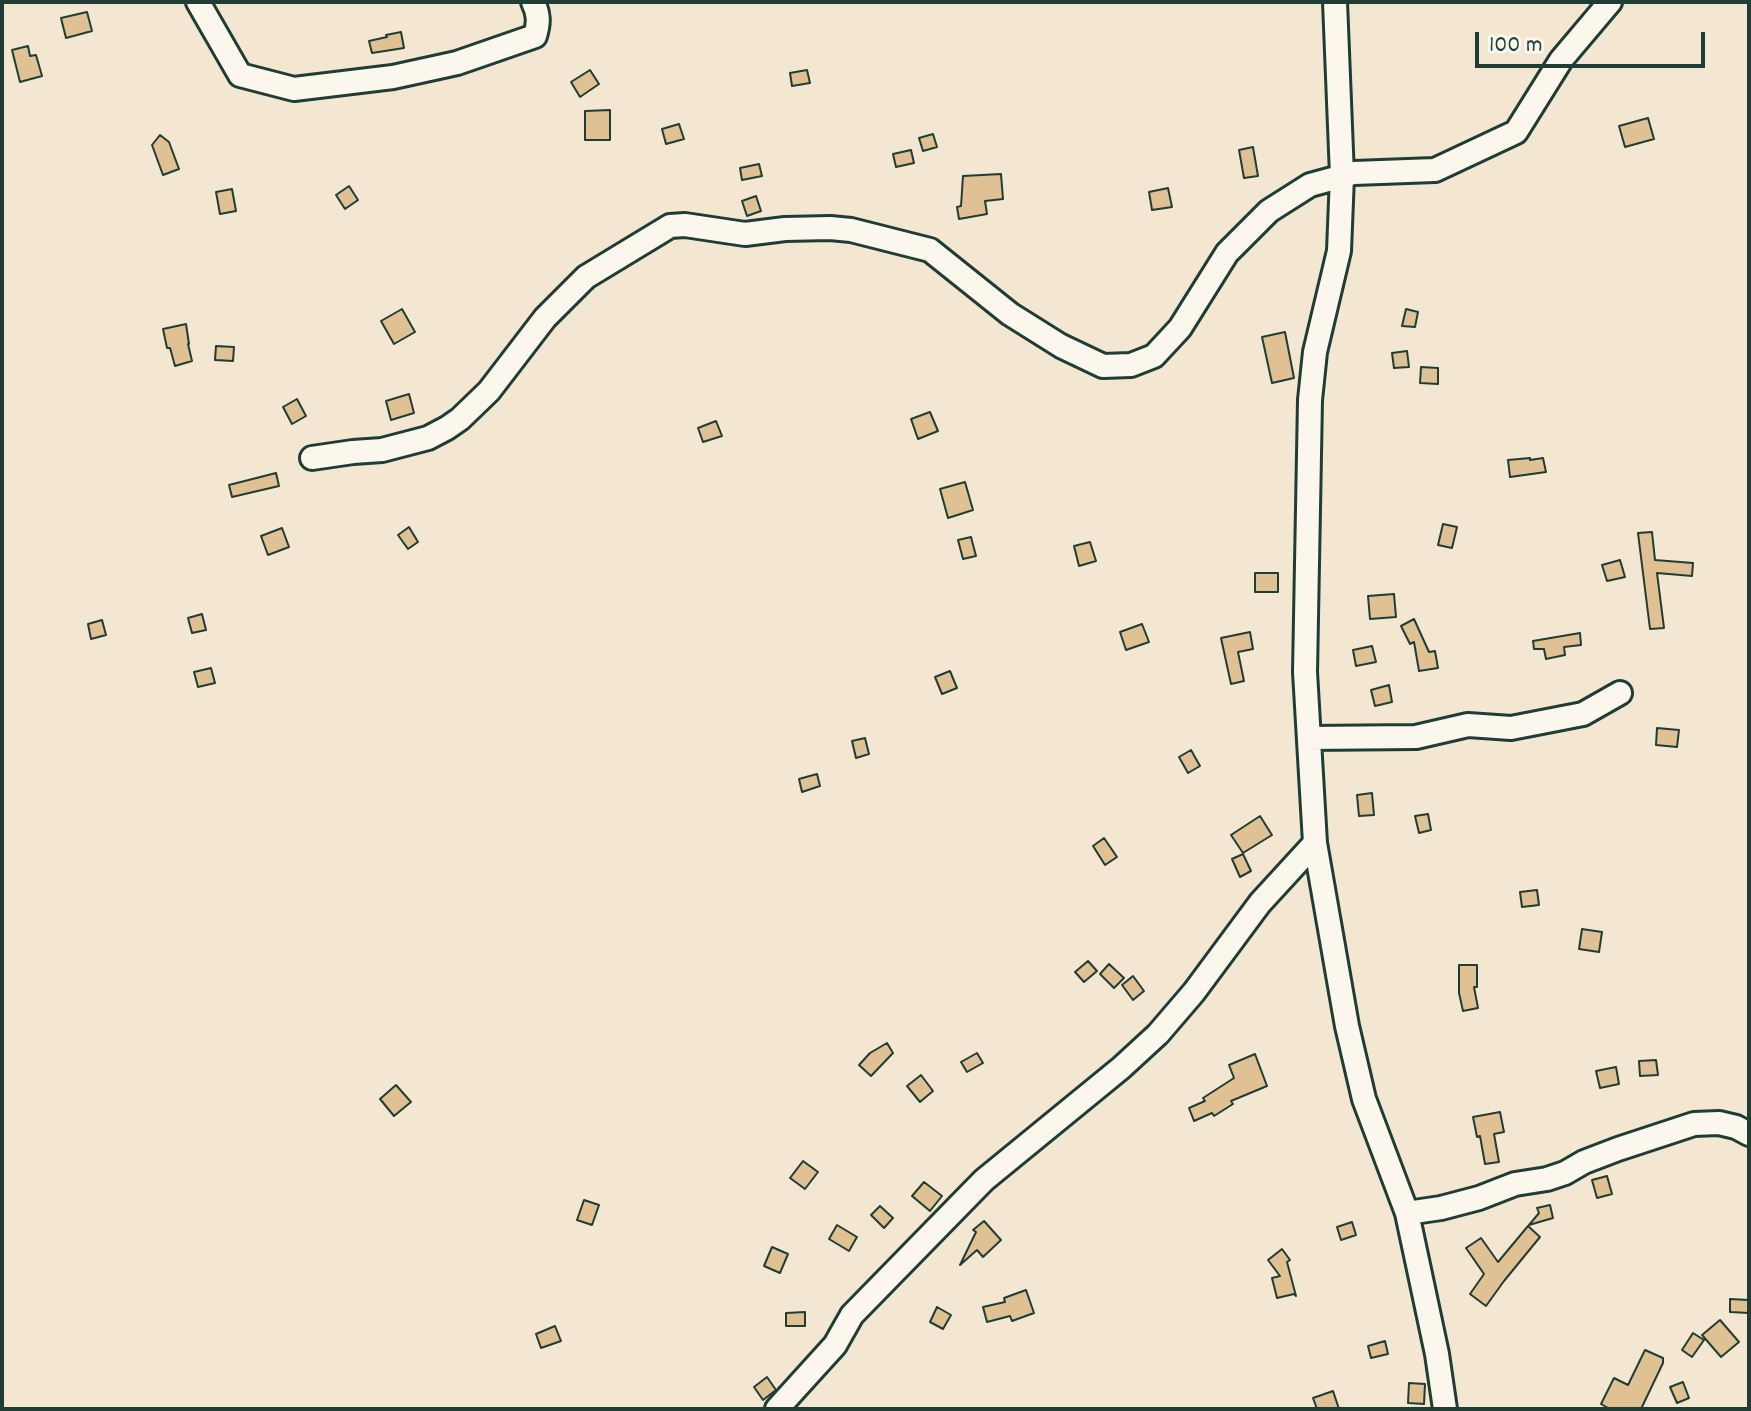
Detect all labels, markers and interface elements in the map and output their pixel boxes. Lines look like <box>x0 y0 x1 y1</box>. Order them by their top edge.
scale bar <box>1479 16 1709 66</box>
text: 100 m <box>1489 29 1542 63</box>

